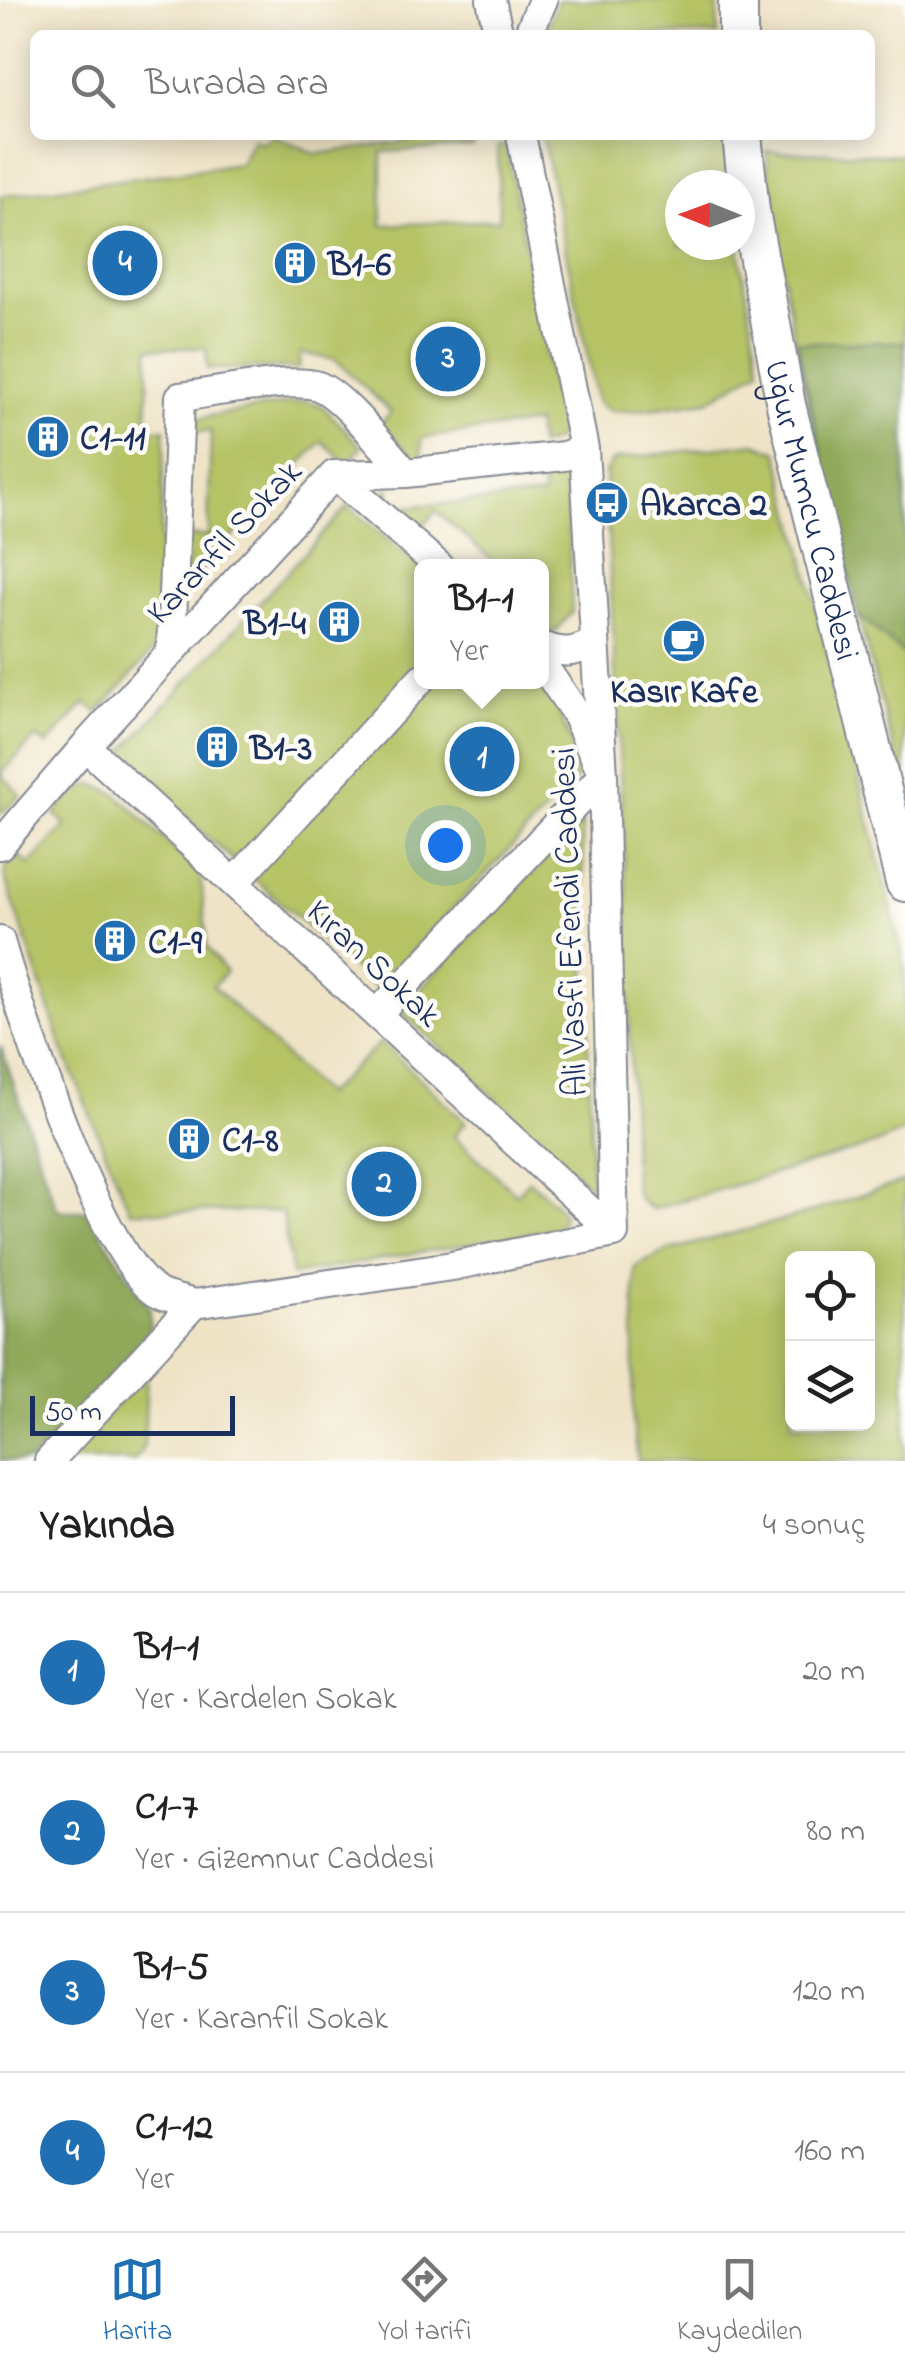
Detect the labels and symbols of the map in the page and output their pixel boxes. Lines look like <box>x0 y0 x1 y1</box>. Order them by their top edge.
north arrow <box>665 170 755 260</box>
pin: 4 <box>92 226 158 300</box>
building icon: B1-6 <box>272 240 318 286</box>
place label: B1-6 <box>326 241 392 292</box>
pin: 3 <box>416 322 480 396</box>
street label: Uğur Mumcu Caddesi <box>749 356 871 666</box>
building icon: C1-11 <box>25 414 71 460</box>
place label: C1-11 <box>80 415 146 466</box>
street label: Karanfil Sokak <box>136 449 316 637</box>
bus stop icon: Akarca 2 <box>584 480 630 526</box>
place label: Akarca 2 <box>640 481 768 532</box>
building icon: B1-4 <box>316 599 362 645</box>
place label: B1-4 <box>242 600 307 651</box>
cafe icon: Kasır Kafe <box>661 618 707 664</box>
place label: Kasır Kafe <box>610 668 759 719</box>
pin: 1 <box>450 722 514 796</box>
building icon: B1-3 <box>194 724 240 770</box>
place label: B1-3 <box>248 725 312 776</box>
street label: Ali Vasfi Efendi Caddesi <box>540 746 603 1097</box>
your location <box>420 820 471 871</box>
street label: Kıran Sokak <box>294 889 452 1041</box>
building icon: C1-9 <box>92 918 138 964</box>
place label: C1-9 <box>148 919 202 970</box>
building icon: C1-8 <box>166 1116 212 1162</box>
place label: C1-8 <box>222 1117 279 1168</box>
pin: 2 <box>352 1146 416 1222</box>
scale bar <box>30 1391 235 1436</box>

